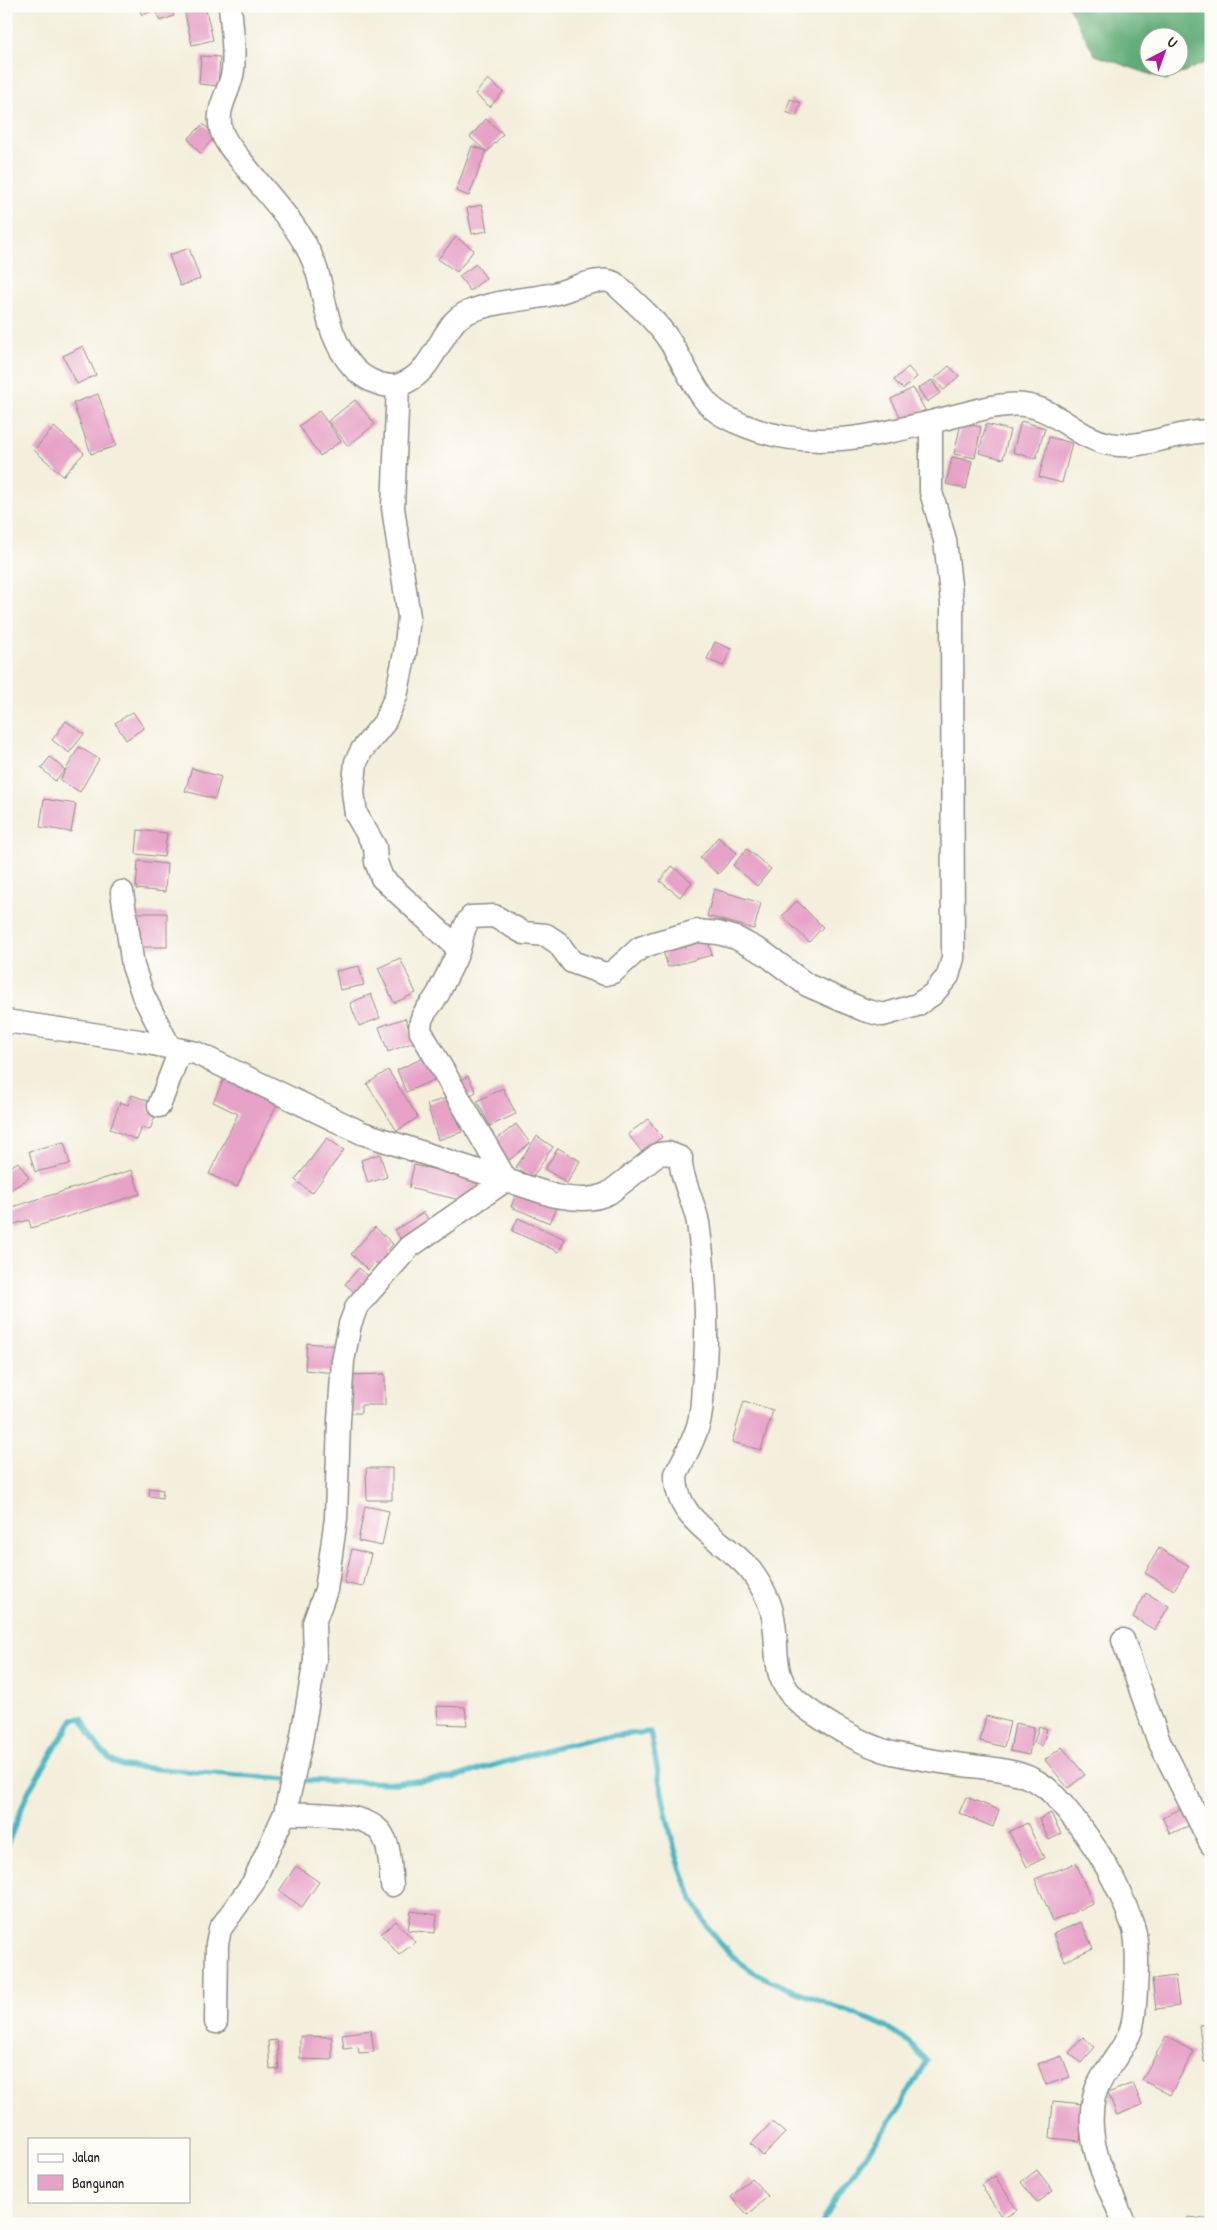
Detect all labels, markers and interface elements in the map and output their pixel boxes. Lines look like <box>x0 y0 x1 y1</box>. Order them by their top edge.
north arrow <box>1140 28 1190 78</box>
text: U <box>1164 32 1182 52</box>
legend <box>28 2138 190 2202</box>
text: Jalan <box>72 2146 100 2167</box>
text: Bangunan <box>72 2172 125 2193</box>

